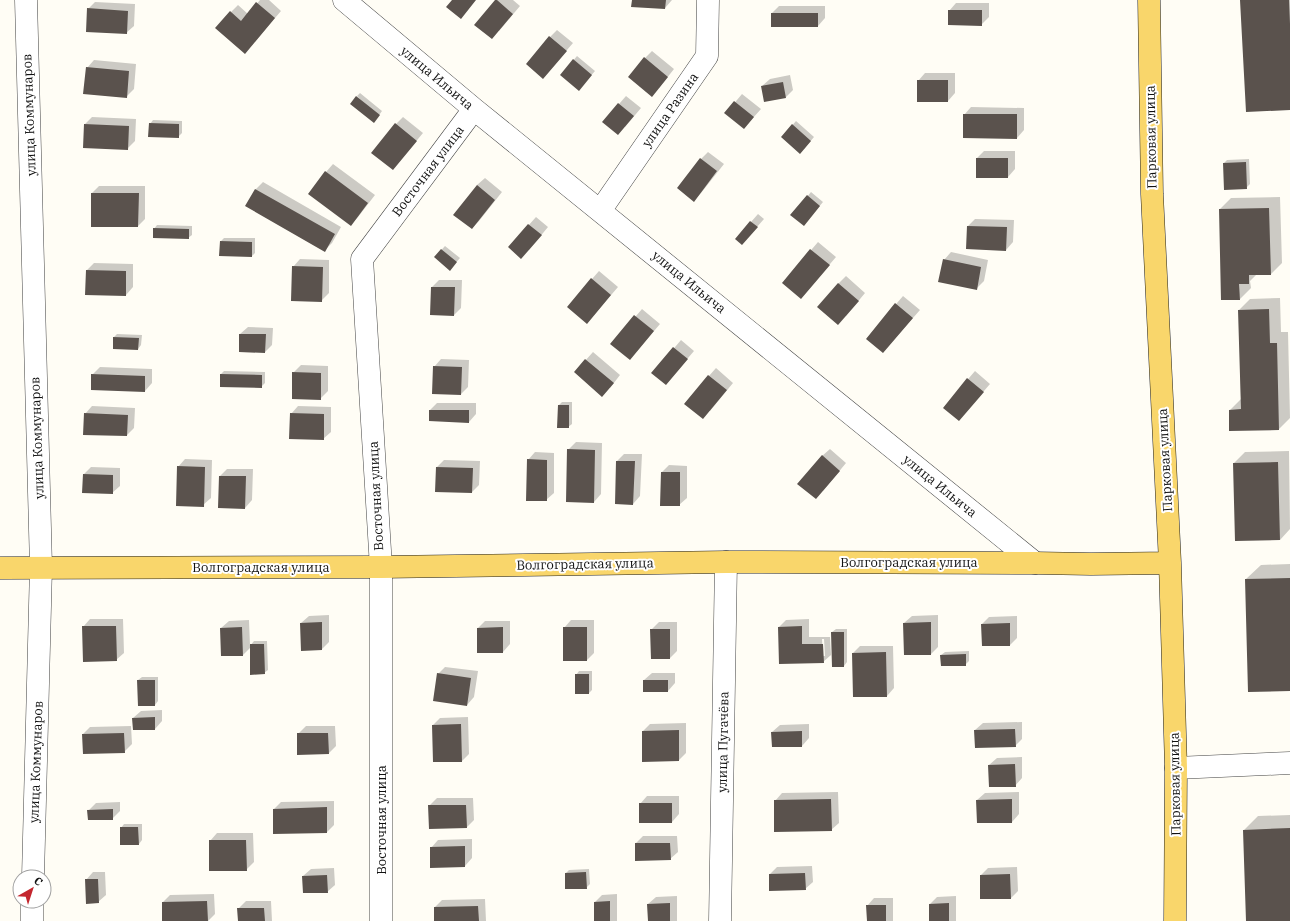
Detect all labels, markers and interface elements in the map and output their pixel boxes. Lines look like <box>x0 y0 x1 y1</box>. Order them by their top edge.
street label: улица Ильича <box>397 42 477 114</box>
street label: улица Коммунаров <box>18 54 40 176</box>
street label: улица Разина <box>638 69 702 151</box>
street label: Парковая улица <box>1142 85 1160 189</box>
street label: Восточная улица <box>388 122 468 220</box>
street label: улица Ильича <box>648 247 730 317</box>
street label: улица Коммунаров <box>26 377 48 499</box>
street label: Парковая улица <box>1154 408 1176 512</box>
street label: Восточная улица <box>365 441 387 551</box>
street label: улица Ильича <box>899 451 981 521</box>
street label: Волгоградская улица <box>516 554 654 574</box>
street label: Волгоградская улица <box>840 554 978 571</box>
street label: Волгоградская улица <box>192 559 330 576</box>
street label: улица Пугачёва <box>714 691 732 793</box>
street label: улица Коммунаров <box>25 701 47 823</box>
street label: Парковая улица <box>1166 732 1184 836</box>
street label: Восточная улица <box>373 765 390 875</box>
north arrow <box>12 869 52 909</box>
text: С <box>31 873 46 889</box>

